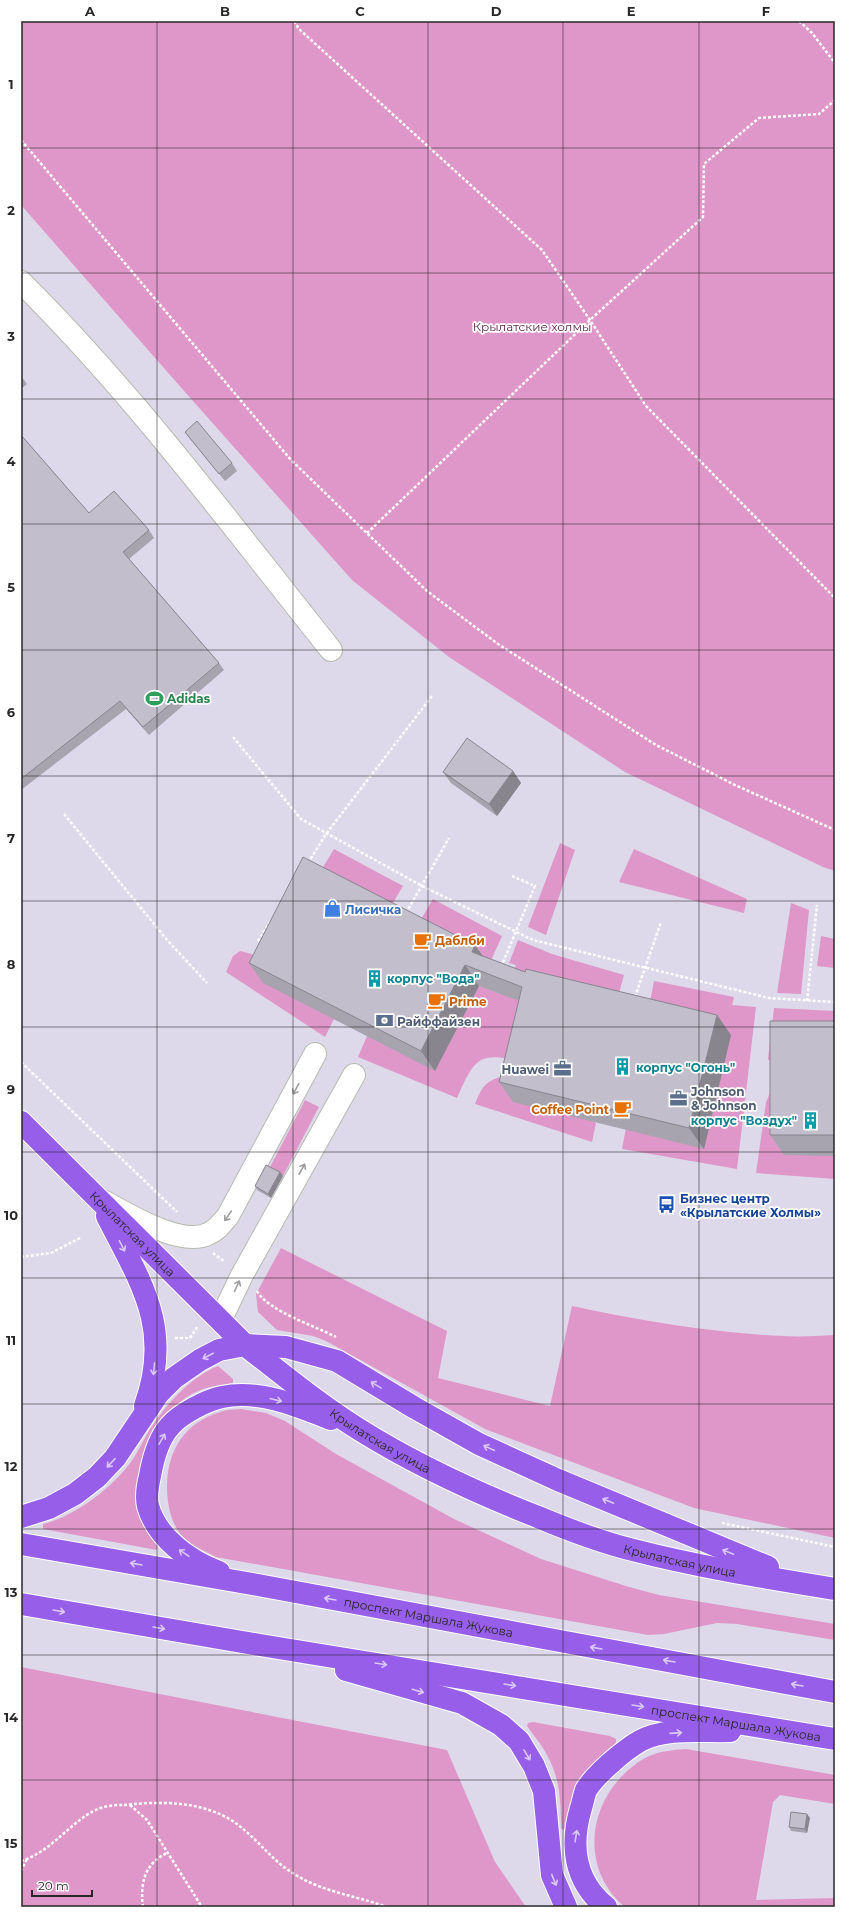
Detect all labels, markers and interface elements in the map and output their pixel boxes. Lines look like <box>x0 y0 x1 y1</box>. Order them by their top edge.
text: A <box>84 3 96 19</box>
text: B <box>220 3 230 19</box>
text: C <box>355 3 365 19</box>
text: D <box>491 3 502 19</box>
text: E <box>627 3 636 19</box>
text: F <box>762 3 770 19</box>
text: 1 <box>8 76 14 92</box>
text: 2 <box>7 202 15 218</box>
park label: Крылатские холмы <box>473 319 591 334</box>
text: 3 <box>6 328 15 344</box>
text: 4 <box>7 453 16 469</box>
text: 5 <box>7 579 15 595</box>
sports icon: Adidas <box>144 688 164 708</box>
place label: Adidas <box>166 691 211 706</box>
text: 6 <box>7 704 16 720</box>
text: 7 <box>7 830 15 846</box>
shop icon: Лисичка <box>322 899 342 919</box>
place label: Лисичка <box>345 902 401 917</box>
cafe icon: Даблби <box>412 930 432 950</box>
place label: Даблби <box>435 933 485 948</box>
text: 8 <box>7 956 16 972</box>
building icon: корпус "Вода" <box>364 968 384 988</box>
place label: корпус "Вода" <box>387 971 479 986</box>
cafe icon: Prime <box>426 991 446 1011</box>
place label: Prime <box>449 994 487 1009</box>
bank icon: Райффайзен <box>374 1011 394 1031</box>
place label: Райффайзен <box>397 1014 480 1029</box>
building icon: корпус "Огонь" <box>613 1057 633 1077</box>
office icon: Huawei <box>552 1059 572 1079</box>
place label: корпус "Огонь" <box>636 1060 735 1075</box>
place label: Huawei <box>502 1062 549 1077</box>
text: 9 <box>7 1081 15 1097</box>
one-way arrow <box>292 1082 300 1094</box>
place label: Johnson & Johnson <box>690 1084 757 1113</box>
office icon: Johnson & Johnson <box>668 1088 688 1108</box>
cafe icon: Coffee Point <box>612 1099 632 1119</box>
place label: Coffee Point <box>531 1102 610 1117</box>
building icon: корпус "Воздух" <box>800 1110 820 1130</box>
place label: корпус "Воздух" <box>691 1113 797 1128</box>
one-way arrow <box>298 1163 306 1175</box>
street label: Крылатская улица <box>87 1188 179 1279</box>
place label: Бизнес центр «Крылатские Холмы» <box>680 1191 821 1220</box>
bus stop icon: Бизнес центр «Крылатские Холмы» <box>657 1195 677 1215</box>
text: 10 <box>4 1207 18 1223</box>
one-way arrow <box>223 1210 232 1221</box>
one-way arrow <box>119 1240 126 1252</box>
one-way arrow <box>234 1280 241 1292</box>
text: 11 <box>6 1332 16 1348</box>
one-way arrow <box>202 1353 214 1360</box>
one-way arrow <box>150 1362 157 1375</box>
one-way arrow <box>371 1381 382 1389</box>
one-way arrow <box>269 1397 282 1404</box>
street label: Крылатская улица <box>327 1405 433 1476</box>
one-way arrow <box>159 1433 167 1445</box>
one-way arrow <box>484 1444 496 1451</box>
one-way arrow <box>107 1457 116 1467</box>
text: 12 <box>5 1458 18 1474</box>
one-way arrow <box>603 1497 615 1505</box>
street label: Крылатская улица <box>622 1540 737 1580</box>
one-way arrow <box>723 1547 735 1555</box>
one-way arrow <box>179 1549 190 1557</box>
one-way arrow <box>130 1560 143 1568</box>
text: 13 <box>5 1584 18 1600</box>
street label: проспект Маршала Жукова <box>343 1594 514 1640</box>
one-way arrow <box>324 1595 337 1603</box>
one-way arrow <box>53 1607 66 1615</box>
one-way arrow <box>152 1624 165 1632</box>
one-way arrow <box>590 1644 603 1652</box>
one-way arrow <box>663 1657 676 1665</box>
one-way arrow <box>375 1660 388 1668</box>
one-way arrow <box>791 1680 804 1688</box>
one-way arrow <box>503 1681 516 1689</box>
one-way arrow <box>412 1688 425 1695</box>
one-way arrow <box>631 1702 644 1710</box>
street label: проспект Маршала Жукова <box>650 1702 822 1744</box>
text: 14 <box>4 1709 18 1725</box>
one-way arrow <box>669 1729 682 1736</box>
one-way arrow <box>524 1749 532 1761</box>
one-way arrow <box>572 1830 580 1843</box>
text: 15 <box>5 1835 18 1851</box>
scale bar <box>32 1872 92 1898</box>
one-way arrow <box>551 1873 559 1885</box>
text: 20 m <box>38 1878 69 1893</box>

